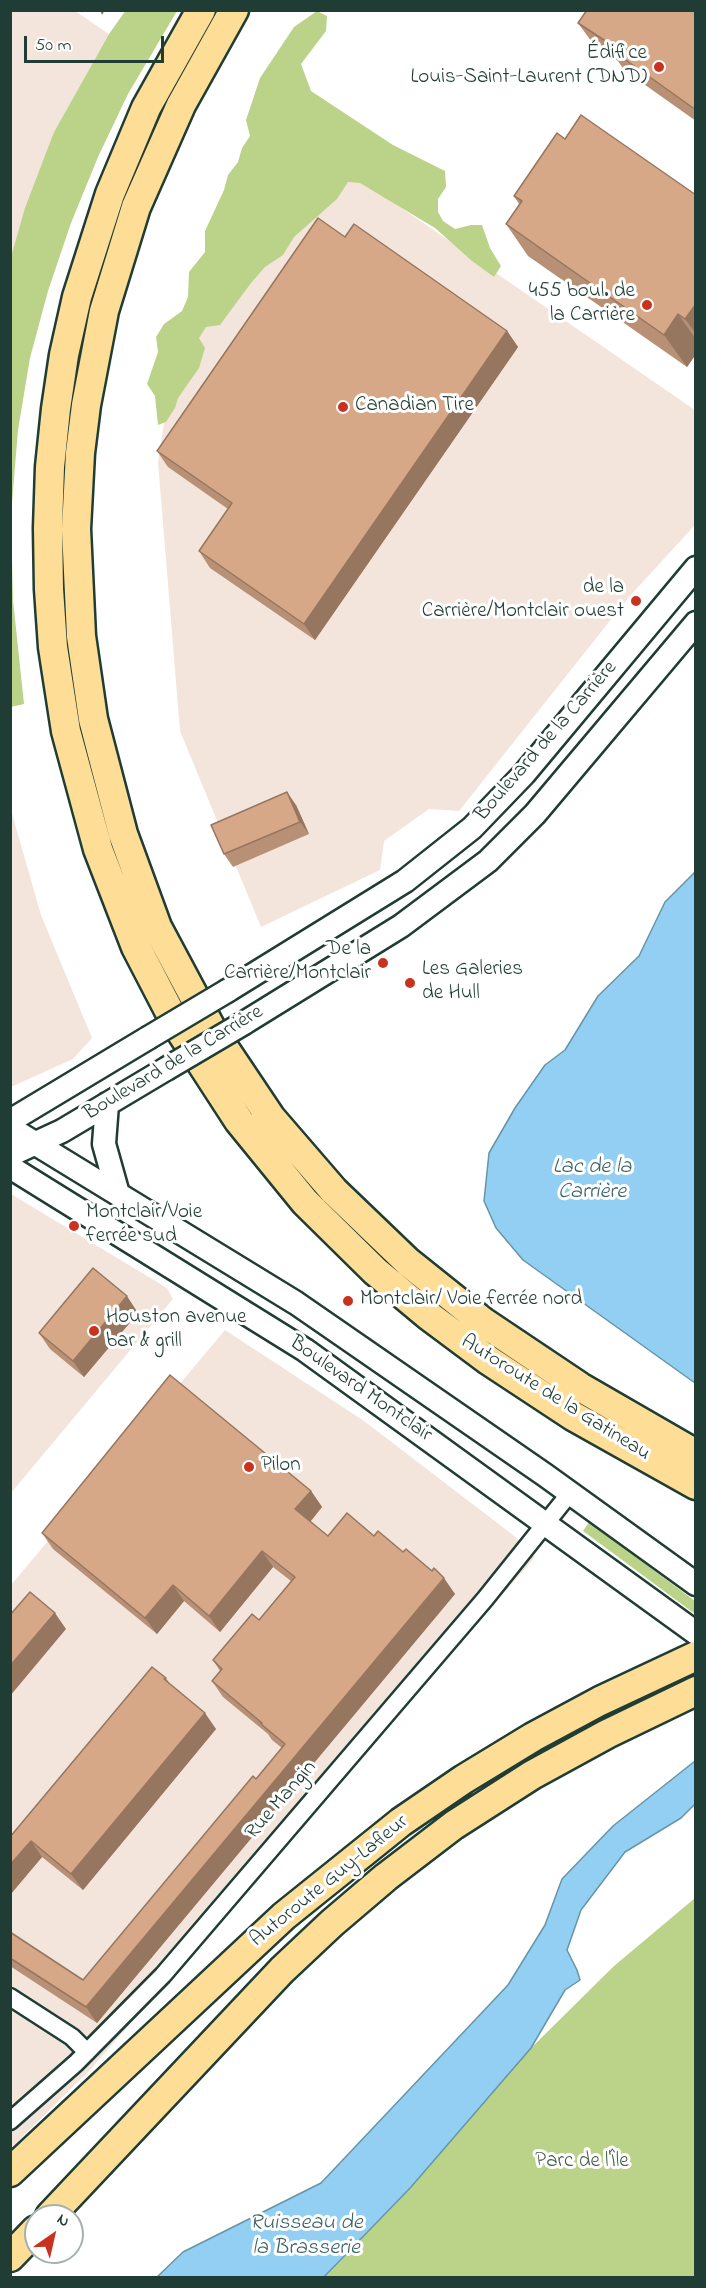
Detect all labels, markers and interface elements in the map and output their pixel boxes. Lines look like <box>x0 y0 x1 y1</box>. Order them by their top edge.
scale bar <box>27 24 166 62</box>
text: 50 m <box>35 33 72 59</box>
place label: Édifice Louis-Saint-Laurent (DND) <box>410 42 647 92</box>
marker: Édifice Louis-Saint-Laurent (DND) <box>652 60 666 74</box>
place label: 455 boul. de la Carrière <box>529 280 635 330</box>
marker: 455 boul. de la Carrière <box>640 298 654 312</box>
place label: Canadian Tire <box>355 394 474 420</box>
marker: Canadian Tire <box>336 400 350 414</box>
place label: de la Carrière/Montclair ouest <box>422 576 624 626</box>
marker: de la Carrière/Montclair ouest <box>629 594 643 608</box>
street label: Boulevard de la Carrière <box>470 657 624 827</box>
place label: De la Carrière/Montclair <box>224 938 371 988</box>
marker: De la Carrière/Montclair <box>376 956 390 970</box>
place label: Les Galeries de Hull <box>422 958 523 1008</box>
marker: Les Galeries de Hull <box>403 976 417 990</box>
street label: Boulevard de la Carrière <box>80 1001 268 1127</box>
water label: Lac de la Carrière <box>553 1155 631 1206</box>
place label: Montclair/Voie ferrée sud <box>86 1201 202 1251</box>
marker: Montclair/Voie ferrée sud <box>67 1219 81 1233</box>
place label: Montclair/ Voie ferrée nord <box>360 1288 582 1314</box>
marker: Montclair/ Voie ferrée nord <box>341 1294 355 1308</box>
place label: Houston avenue bar & grill <box>106 1306 247 1356</box>
marker: Houston avenue bar & grill <box>87 1324 101 1338</box>
street label: Autoroute de la Gatineau <box>455 1330 655 1468</box>
street label: Boulevard Montclair <box>284 1331 436 1449</box>
place label: Pilon <box>261 1454 300 1480</box>
marker: Pilon <box>242 1460 256 1474</box>
street label: Rue Mangin <box>241 1756 323 1846</box>
street label: Autoroute Guy-Lafleur <box>246 1810 414 1954</box>
park label: Parc de l'Île <box>535 2150 629 2176</box>
north arrow <box>24 2204 84 2264</box>
text: N <box>52 2208 74 2234</box>
water label: Ruisseau de la Brasserie <box>249 2211 363 2262</box>

